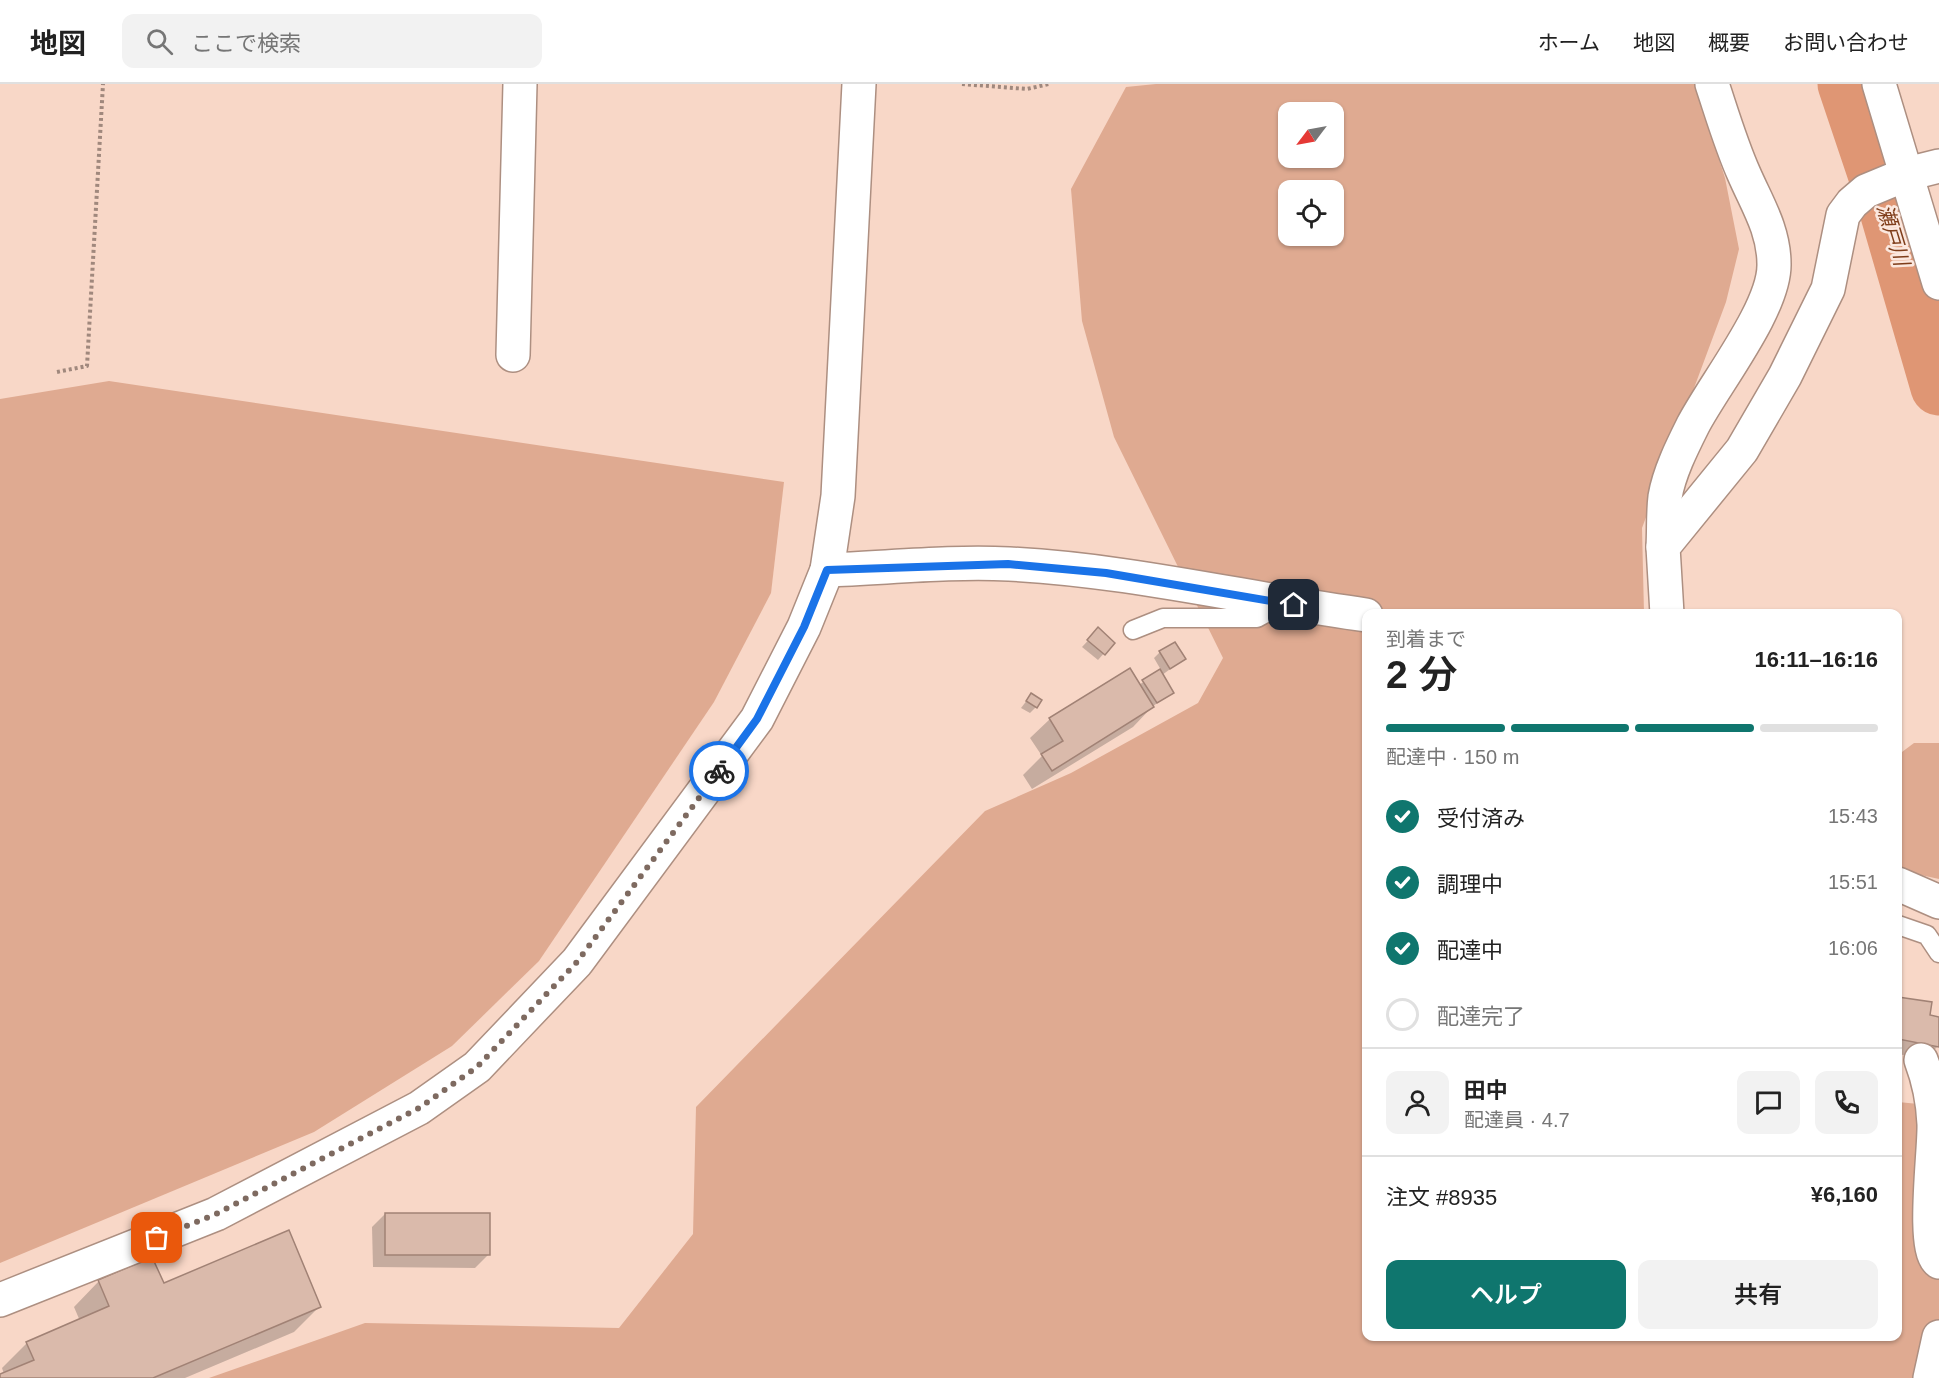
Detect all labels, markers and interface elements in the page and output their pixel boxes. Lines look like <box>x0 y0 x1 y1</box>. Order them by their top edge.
search box <box>122 14 542 68</box>
icon: search <box>143 25 176 58</box>
text: 地図 <box>30 28 86 59</box>
text: ここで検索 <box>191 31 301 56</box>
text: ホーム <box>1538 31 1600 54</box>
text: 地図 <box>1633 31 1675 54</box>
text: 概要 <box>1708 31 1750 54</box>
text: お問い合わせ <box>1783 31 1909 54</box>
north arrow <box>1278 102 1344 168</box>
map controls <box>1278 102 1344 246</box>
button: locate <box>1278 180 1344 246</box>
water label: 瀬戸川 <box>1873 201 1914 270</box>
pin <box>1268 579 1319 630</box>
icon: home <box>1277 588 1310 621</box>
text: 到着まで <box>1386 628 1466 650</box>
text: 16:11–16:16 <box>1754 647 1878 672</box>
text: 2 分 <box>1386 653 1458 696</box>
courier <box>689 741 749 801</box>
text: 配達中 · 150 m <box>1386 746 1519 768</box>
icon: bike <box>703 755 736 788</box>
icon: check <box>1386 800 1419 833</box>
text: 15:43 <box>1828 805 1878 827</box>
text: 受付済み <box>1437 806 1525 831</box>
icon: check <box>1386 866 1419 899</box>
text: 15:51 <box>1828 871 1878 893</box>
text: 調理中 <box>1437 872 1503 897</box>
icon: check <box>1386 932 1419 965</box>
text: 16:06 <box>1828 937 1878 959</box>
text: 配達中 <box>1437 938 1503 963</box>
text: 配達完了 <box>1437 1004 1525 1029</box>
button: person <box>1386 1071 1449 1134</box>
button: chat <box>1737 1071 1800 1134</box>
button: phone <box>1815 1071 1878 1134</box>
text: 田中 <box>1464 1078 1508 1103</box>
text: 配達員 · 4.7 <box>1464 1109 1570 1131</box>
text: ¥6,160 <box>1811 1182 1878 1207</box>
text: 注文 #8935 <box>1386 1185 1497 1210</box>
pin <box>131 1212 182 1263</box>
icon: bag <box>140 1221 173 1254</box>
button: ヘルプ <box>1386 1260 1626 1329</box>
button: 共有 <box>1638 1260 1878 1329</box>

